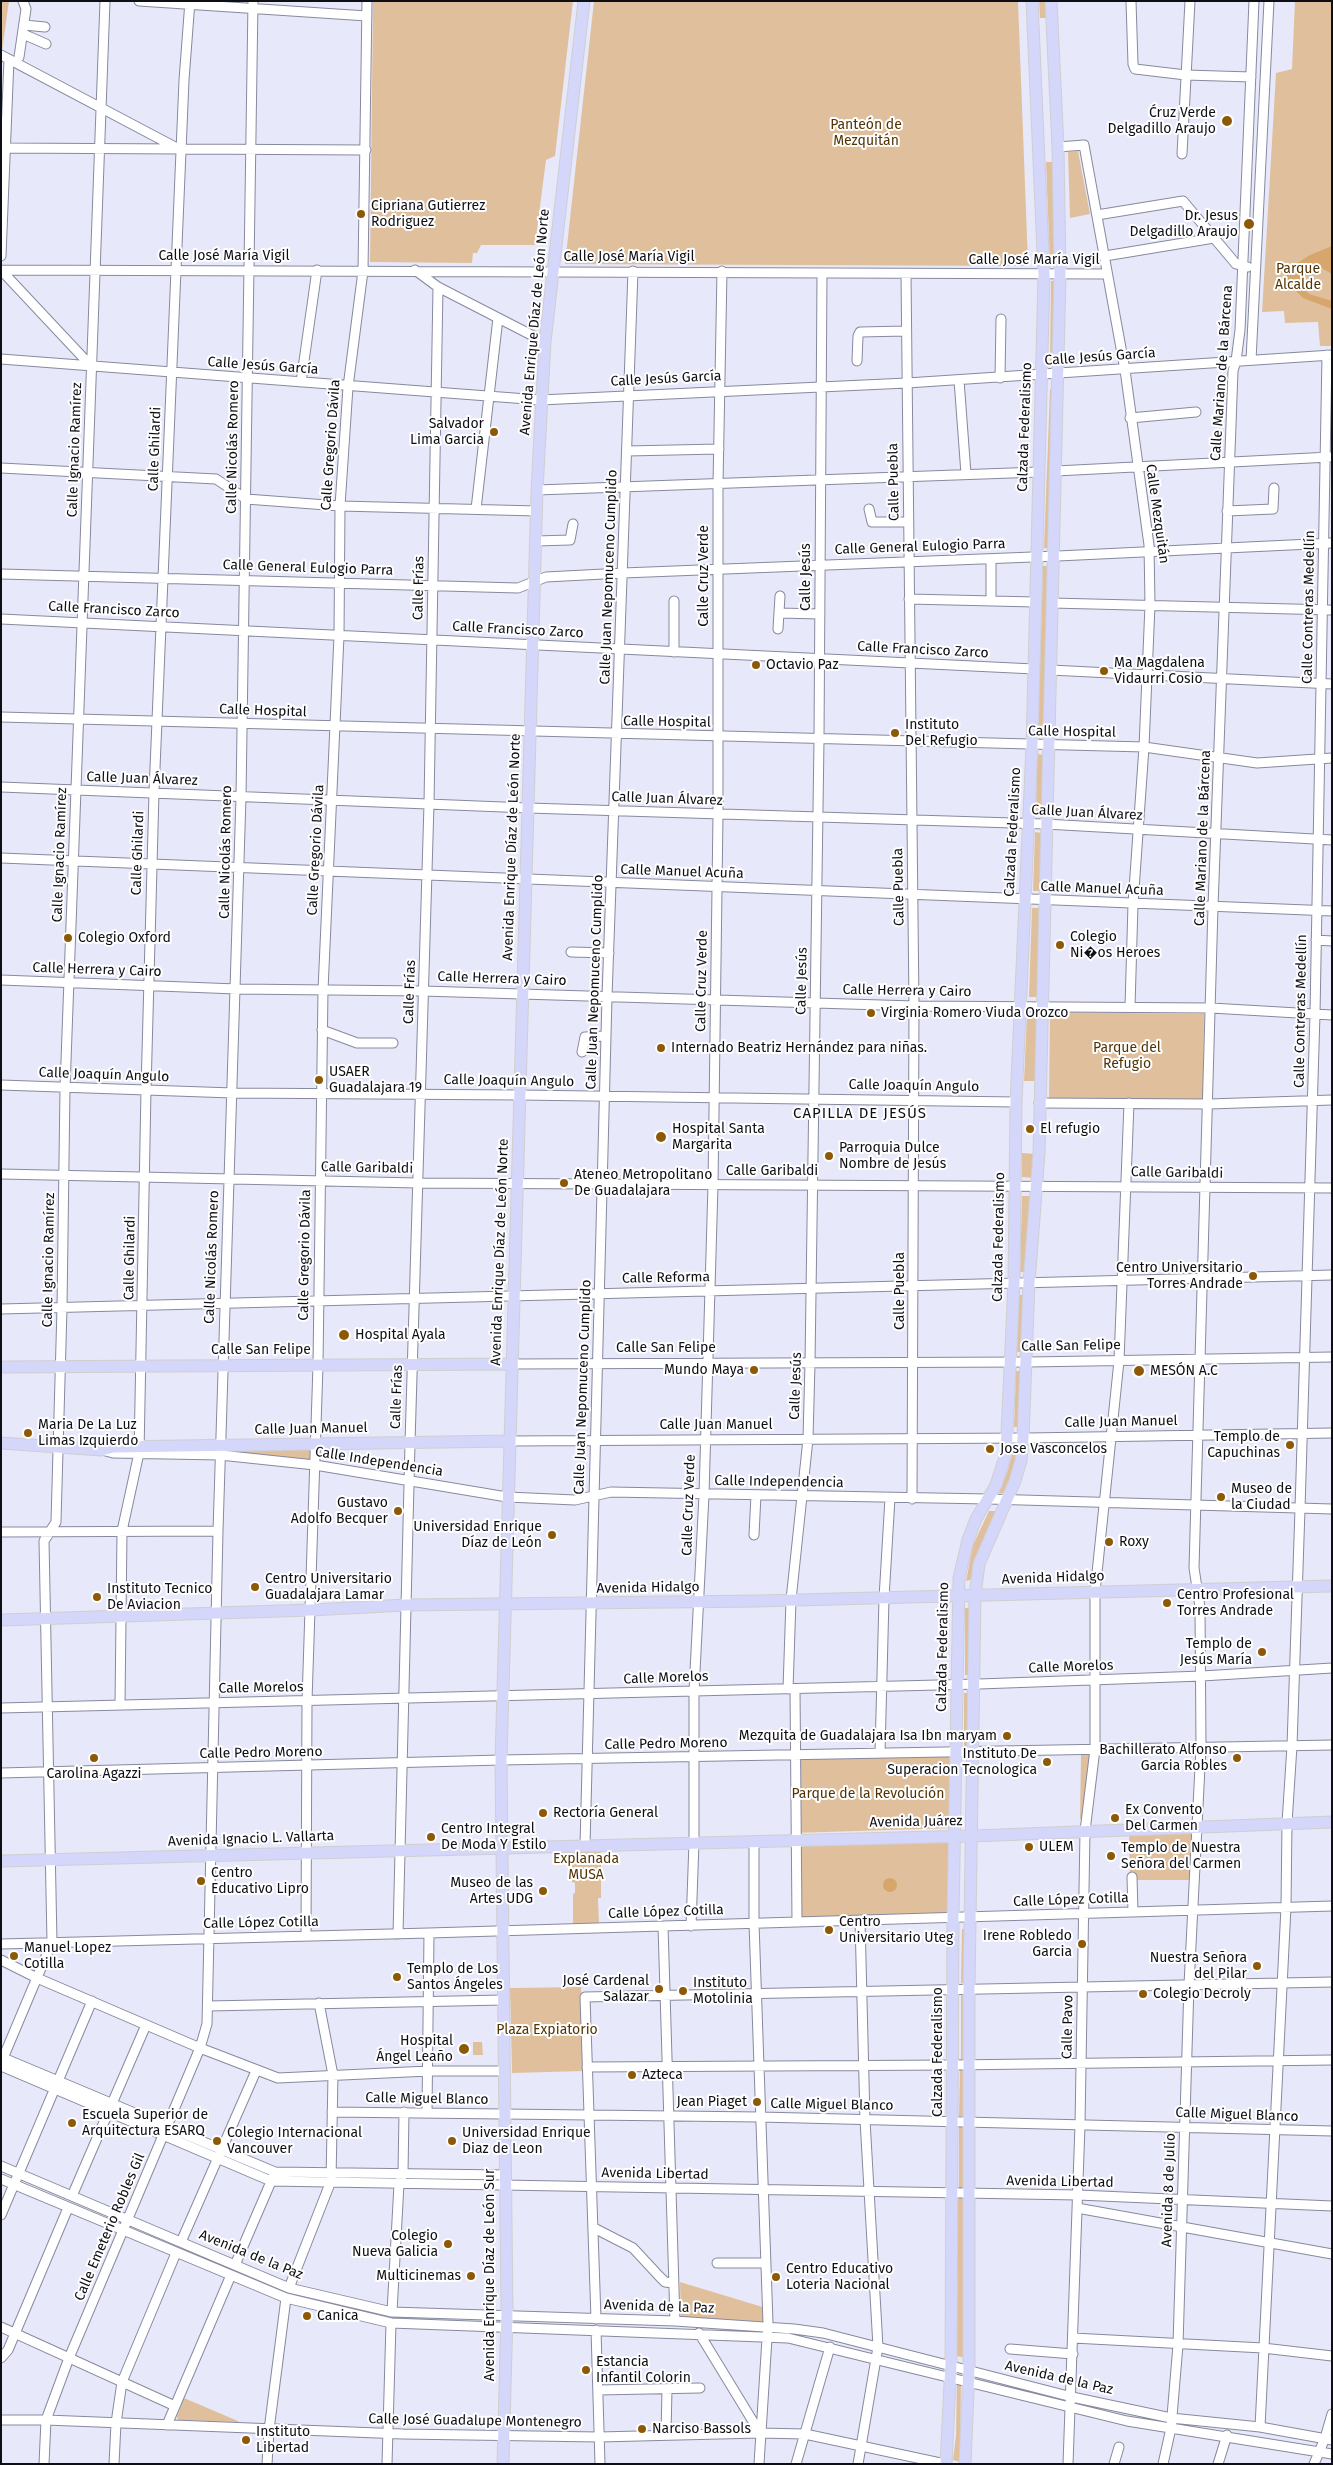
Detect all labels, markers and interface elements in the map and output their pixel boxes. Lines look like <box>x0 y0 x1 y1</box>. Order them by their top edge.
place label: Ćruz Verde Delgadillo Araujo <box>1107 105 1216 138</box>
marker: Ćruz Verde Delgadillo Araujo <box>1220 114 1234 128</box>
park label: Panteón de Mezquitán <box>830 117 902 150</box>
place label: Cipriana Gutierrez Rodriguez <box>371 198 485 230</box>
marker: Cipriana Gutierrez Rodriguez <box>355 208 367 220</box>
street label: Avenida Enrique Díaz de León Norte <box>517 208 553 436</box>
place label: Dr. Jesus Delgadillo Araujo <box>1129 208 1238 240</box>
marker: Dr. Jesus Delgadillo Araujo <box>1242 217 1256 231</box>
street label: Calle José María Vigil <box>158 248 290 264</box>
street label: Calle José María Vigil <box>563 249 695 265</box>
street label: Calle José María Vigil <box>968 252 1100 268</box>
park label: Parque Alcalde <box>1275 261 1321 294</box>
street label: Calle Mariano de la Bárcena <box>1207 284 1237 462</box>
street label: Calle Jesús García <box>1044 345 1156 369</box>
street label: Calle Jesús García <box>207 354 319 378</box>
street label: Calzada Federalismo <box>1014 362 1036 492</box>
street label: Calle Jesús García <box>610 368 722 390</box>
street label: Calle Gregorio Dávila <box>318 379 344 511</box>
street label: Calle Nicolás Romero <box>223 380 243 514</box>
street label: Calle Ignacio Ramírez <box>64 382 86 518</box>
street label: Calle Ghilardi <box>145 406 165 492</box>
place label: Salvador Lima Garcia <box>410 416 484 448</box>
marker: Salvador Lima Garcia <box>488 426 500 438</box>
street label: Calle Puebla <box>885 443 903 521</box>
street label: Calle Mezquitán <box>1142 463 1172 565</box>
street label: Calle Juan Nepomuceno Cumplido <box>597 469 621 685</box>
street label: Calle Cruz Verde <box>696 525 712 627</box>
street label: Calle Contreras Medellín <box>1299 530 1319 684</box>
street label: Calle General Eulogio Parra <box>834 536 1006 558</box>
street label: Calle Jesús <box>798 543 814 611</box>
street label: Calle Frías <box>410 556 428 620</box>
street label: Calle General Eulogio Parra <box>222 557 394 579</box>
street label: Calle Francisco Zarco <box>48 598 180 622</box>
street label: Calle Francisco Zarco <box>452 618 584 642</box>
street label: Calle Francisco Zarco <box>857 638 989 662</box>
place label: Ma Magdalena Vidaurri Cosio <box>1114 655 1205 688</box>
place label: Octavio Paz <box>766 657 839 673</box>
marker: Octavio Paz <box>750 659 762 671</box>
marker: Ma Magdalena Vidaurri Cosio <box>1098 665 1110 677</box>
street label: Calle Hospital <box>219 701 307 721</box>
street label: Calle Hospital <box>623 713 711 731</box>
place label: Instituto Del Refugio <box>905 717 978 750</box>
street label: Calle Hospital <box>1028 723 1116 741</box>
marker: Instituto Del Refugio <box>889 727 901 739</box>
street label: Avenida Enrique Díaz de León Norte <box>500 733 524 961</box>
street label: Calle Mariano de la Bárcena <box>1192 750 1214 926</box>
street label: Calzada Federalismo <box>1001 767 1025 897</box>
street label: Calle Juan Álvarez <box>86 769 198 789</box>
street label: Calle Gregorio Dávila <box>304 784 328 916</box>
street label: Calle Nicolás Romero <box>216 785 236 919</box>
street label: Calle Ignacio Ramírez <box>49 787 71 923</box>
street label: Calle Juan Álvarez <box>611 789 723 809</box>
street label: Calle Juan Álvarez <box>1031 802 1143 824</box>
street label: Calle Ghilardi <box>128 810 148 896</box>
street label: Calle Puebla <box>890 848 908 926</box>
street label: Calle Manuel Acuña <box>620 861 744 883</box>
street label: Calle Juan Nepomuceno Cumplido <box>583 874 607 1090</box>
street label: Calle Manuel Acuña <box>1040 878 1164 900</box>
place label: Colegio Ni�os Heroes <box>1070 929 1160 962</box>
place label: Colegio Oxford <box>78 930 171 946</box>
street label: Calle Cruz Verde <box>693 930 711 1032</box>
marker: Colegio Oxford <box>62 932 74 944</box>
street label: Calle Contreras Medellín <box>1291 934 1311 1088</box>
marker: Colegio Ni�os Heroes <box>1054 939 1066 951</box>
street label: Calle Jesús <box>793 947 811 1015</box>
street label: Calle Herrera y Cairo <box>32 959 162 981</box>
street label: Calle Frías <box>400 960 420 1024</box>
street label: Calle Herrera y Cairo <box>437 968 567 990</box>
street label: Calle Herrera y Cairo <box>842 981 972 1001</box>
place label: Virginia Romero Viuda Orozco <box>881 1005 1069 1021</box>
marker: Virginia Romero Viuda Orozco <box>865 1007 877 1019</box>
place label: Internado Beatriz Hernández para niñas. <box>671 1040 927 1056</box>
park label: Parque del Refugio <box>1093 1040 1161 1072</box>
marker: Internado Beatriz Hernández para niñas. <box>655 1042 667 1054</box>
street label: Calle Joaquín Angulo <box>38 1064 170 1086</box>
place label: USAER Guadalajara 19 <box>329 1064 422 1096</box>
street label: Calle Joaquín Angulo <box>444 1071 574 1091</box>
marker: USAER Guadalajara 19 <box>313 1074 325 1086</box>
street label: Calle Joaquín Angulo <box>849 1076 979 1096</box>
district label: CAPILLA DE JESÚS <box>791 1105 929 1123</box>
place label: Hospital Santa Margarita <box>672 1121 765 1154</box>
place label: El refugio <box>1040 1121 1100 1137</box>
marker: El refugio <box>1024 1123 1036 1135</box>
marker: Hospital Santa Margarita <box>654 1130 668 1144</box>
street label: Avenida Enrique Díaz de León Norte <box>488 1138 512 1366</box>
place label: Parroquia Dulce Nombre de Jesús <box>839 1140 946 1172</box>
marker: Parroquia Dulce Nombre de Jesús <box>823 1150 835 1162</box>
street label: Calle Garibaldi <box>321 1159 413 1177</box>
street label: Calle Garibaldi <box>726 1163 818 1179</box>
street label: Calle Garibaldi <box>1131 1164 1223 1182</box>
place label: Ateneo Metropolitano De Guadalajara <box>574 1167 712 1200</box>
street label: Calzada Federalismo <box>989 1172 1009 1302</box>
marker: Ateneo Metropolitano De Guadalajara <box>558 1177 570 1189</box>
street label: Calle Gregorio Dávila <box>295 1189 315 1321</box>
street label: Calle Nicolás Romero <box>201 1190 223 1324</box>
street label: Calle Ignacio Ramírez <box>39 1192 59 1328</box>
street label: Calle Ghilardi <box>121 1216 139 1300</box>
street label: Calle Puebla <box>892 1252 908 1330</box>
place label: Centro Universitario Torres Andrade <box>1116 1260 1243 1292</box>
street label: Calle Reforma <box>622 1269 710 1287</box>
marker: Centro Universitario Torres Andrade <box>1247 1270 1259 1282</box>
street label: Calle Juan Nepomuceno Cumplido <box>571 1279 595 1495</box>
place label: Hospital Ayala <box>355 1327 446 1343</box>
marker: Hospital Ayala <box>337 1328 351 1342</box>
street label: Calle San Felipe <box>1021 1337 1121 1355</box>
street label: Calle San Felipe <box>616 1340 716 1356</box>
street label: Calle San Felipe <box>211 1342 311 1358</box>
street label: Calle Jesús <box>786 1352 806 1420</box>
place label: Mundo Maya <box>664 1362 744 1378</box>
place label: MESÓN A.C <box>1150 1363 1218 1379</box>
marker: Mundo Maya <box>748 1364 760 1376</box>
marker: MESÓN A.C <box>1132 1364 1146 1378</box>
street label: Calle Frías <box>387 1365 407 1429</box>
street label: Calle Juan Manuel <box>1064 1413 1178 1431</box>
place label: Maria De La Luz Limas Izquierdo <box>38 1417 138 1450</box>
street label: Calle Juan Manuel <box>659 1417 773 1433</box>
street label: Calle Juan Manuel <box>254 1420 368 1438</box>
marker: Maria De La Luz Limas Izquierdo <box>22 1427 34 1439</box>
place label: Templo de Capuchinas <box>1207 1429 1280 1461</box>
marker: Templo de Capuchinas <box>1284 1439 1296 1451</box>
place label: Jose Vasconcelos <box>1000 1441 1107 1457</box>
marker: Jose Vasconcelos <box>984 1443 996 1455</box>
street label: Calle Independencia <box>314 1444 444 1480</box>
street label: Calle Cruz Verde <box>679 1454 699 1556</box>
street label: Calle Independencia <box>714 1472 844 1492</box>
place label: Museo de la Ciudad <box>1231 1481 1292 1514</box>
marker: Museo de la Ciudad <box>1215 1491 1227 1503</box>
place label: Gustavo Adolfo Becquer <box>291 1495 388 1528</box>
marker: Gustavo Adolfo Becquer <box>392 1505 404 1517</box>
place label: Universidad Enrique Díaz de León <box>413 1519 542 1551</box>
marker: Universidad Enrique Díaz de León <box>546 1529 558 1541</box>
place label: Roxy <box>1119 1534 1149 1550</box>
marker: Roxy <box>1103 1536 1115 1548</box>
street label: Avenida Hidalgo <box>1001 1568 1105 1588</box>
place label: Centro Universitario Guadalajara Lamar <box>265 1571 392 1604</box>
street label: Avenida Hidalgo <box>596 1579 700 1597</box>
place label: Instituto Tecnico De Aviacion <box>107 1581 212 1614</box>
marker: Centro Universitario Guadalajara Lamar <box>249 1581 261 1593</box>
street label: Calzada Federalismo <box>933 1582 953 1712</box>
place label: Centro Profesional Torres Andrade <box>1177 1587 1294 1620</box>
marker: Instituto Tecnico De Aviacion <box>91 1591 103 1603</box>
marker: Centro Profesional Torres Andrade <box>1161 1597 1173 1609</box>
place label: Templo de Jesús María <box>1180 1636 1252 1668</box>
marker: Templo de Jesús María <box>1256 1646 1268 1658</box>
street label: Calle Morelos <box>1028 1657 1114 1677</box>
street label: Calle Morelos <box>623 1668 709 1688</box>
street label: Calle Morelos <box>218 1679 304 1697</box>
place label: Mezquita de Guadalajara Isa Ibn maryam <box>739 1728 997 1744</box>
marker: Mezquita de Guadalajara Isa Ibn maryam <box>1001 1730 1013 1742</box>
street label: Calle Pedro Moreno <box>604 1735 728 1753</box>
place label: Bachillerato Alfonso Garcia Robles <box>1099 1742 1227 1774</box>
street label: Calle Pedro Moreno <box>199 1744 323 1762</box>
place label: Instituto De Superacion Tecnologica <box>887 1746 1037 1778</box>
marker: Carolina Agazzi <box>88 1752 100 1764</box>
marker: Bachillerato Alfonso Garcia Robles <box>1231 1752 1243 1764</box>
marker: Instituto De Superacion Tecnologica <box>1041 1756 1053 1768</box>
place label: Carolina Agazzi <box>47 1766 141 1782</box>
park label: Parque de la Revolución <box>791 1786 945 1802</box>
place label: Ex Convento Del Carmen <box>1125 1802 1203 1834</box>
place label: Rectoría General <box>553 1805 658 1821</box>
marker: Rectoría General <box>537 1807 549 1819</box>
marker: Ex Convento Del Carmen <box>1109 1812 1121 1824</box>
street label: Avenida Juárez <box>869 1813 963 1831</box>
place label: Centro Integral De Moda Y Estilo <box>441 1821 547 1854</box>
street label: Avenida Ignacio L. Vallarta <box>167 1828 335 1850</box>
marker: Centro Integral De Moda Y Estilo <box>425 1831 437 1843</box>
place label: ULEM <box>1039 1839 1074 1855</box>
place label: Templo de Nuestra Señora del Carmen <box>1121 1840 1241 1872</box>
marker: ULEM <box>1023 1841 1035 1853</box>
marker: Templo de Nuestra Señora del Carmen <box>1105 1850 1117 1862</box>
park label: Explanada MUSA <box>553 1851 619 1884</box>
place label: Centro Educativo Lipro <box>211 1865 309 1898</box>
marker: Centro Educativo Lipro <box>195 1875 207 1887</box>
place label: Museo de las Artes UDG <box>450 1875 533 1908</box>
marker: Museo de las Artes UDG <box>537 1885 549 1897</box>
street label: Calle López Cotilla <box>1013 1890 1129 1910</box>
street label: Calle López Cotilla <box>608 1902 724 1922</box>
street label: Calle López Cotilla <box>203 1914 319 1932</box>
place label: Centro Universitario Uteg <box>839 1914 953 1946</box>
marker: Centro Universitario Uteg <box>823 1924 835 1936</box>
place label: Irene Robledo Garcia <box>983 1928 1072 1960</box>
marker: Irene Robledo Garcia <box>1076 1938 1088 1950</box>
place label: Manuel Lopez Cotilla <box>24 1940 111 1972</box>
marker: Manuel Lopez Cotilla <box>8 1950 20 1962</box>
place label: Nuestra Señora del Pilar <box>1150 1950 1247 1982</box>
marker: Nuestra Señora del Pilar <box>1251 1960 1263 1972</box>
place label: Templo de Los Santos Ángeles <box>407 1961 503 1994</box>
marker: Templo de Los Santos Ángeles <box>391 1971 403 1983</box>
place label: José Cardenal Salazar <box>563 1973 649 2005</box>
place label: Instituto Motolinia <box>693 1975 753 2008</box>
marker: José Cardenal Salazar <box>653 1983 665 1995</box>
marker: Instituto Motolinia <box>677 1985 689 1997</box>
place label: Colegio Decroly <box>1153 1986 1251 2002</box>
street label: Calzada Federalismo <box>930 1987 946 2117</box>
marker: Colegio Decroly <box>1137 1988 1149 2000</box>
street label: Calle Pavo <box>1059 1995 1077 2059</box>
park label: Plaza Expiatorio <box>496 2022 598 2038</box>
place label: Hospital Ángel Leaño <box>376 2033 453 2066</box>
marker: Hospital Ángel Leaño <box>457 2042 471 2056</box>
place label: Azteca <box>642 2067 683 2083</box>
marker: Azteca <box>626 2069 638 2081</box>
street label: Calle Miguel Blanco <box>365 2090 489 2108</box>
place label: Jean Piaget <box>676 2094 747 2110</box>
marker: Jean Piaget <box>751 2096 763 2108</box>
street label: Calle Miguel Blanco <box>770 2096 894 2114</box>
street label: Calle Miguel Blanco <box>1175 2104 1299 2126</box>
place label: Escuela Superior de Arquitectura ESARQ <box>82 2107 208 2140</box>
marker: Escuela Superior de Arquitectura ESARQ <box>66 2117 78 2129</box>
place label: Colegio Internacional Vancouver <box>227 2125 362 2158</box>
place label: Universidad Enrique Diaz de Leon <box>462 2125 591 2158</box>
street label: Avenida 8 de Julio <box>1159 2133 1179 2247</box>
marker: Colegio Internacional Vancouver <box>211 2135 223 2147</box>
marker: Universidad Enrique Diaz de Leon <box>446 2135 458 2147</box>
street label: Calle Emeterio Robles Gil <box>71 2151 149 2303</box>
street label: Avenida Libertad <box>601 2165 709 2183</box>
street label: Avenida Enrique Díaz de León Sur <box>482 2169 498 2381</box>
street label: Avenida Libertad <box>1006 2173 1114 2191</box>
street label: Avenida de la Paz <box>197 2227 305 2283</box>
place label: Colegio Nueva Galicia <box>352 2228 438 2260</box>
marker: Colegio Nueva Galicia <box>442 2238 454 2250</box>
place label: Centro Educativo Loteria Nacional <box>786 2261 893 2294</box>
place label: Multicinemas <box>376 2268 461 2284</box>
marker: Multicinemas <box>465 2270 477 2282</box>
marker: Centro Educativo Loteria Nacional <box>770 2271 782 2283</box>
street label: Avenida de la Paz <box>603 2297 715 2317</box>
place label: Canica <box>317 2308 359 2324</box>
marker: Canica <box>301 2310 313 2322</box>
place label: Estancia Infantil Colorin <box>596 2354 691 2386</box>
street label: Avenida de la Paz <box>1003 2357 1115 2399</box>
marker: Estancia Infantil Colorin <box>580 2364 592 2376</box>
street label: Calle José Guadalupe Montenegro <box>368 2411 582 2431</box>
place label: Narciso Bassols <box>652 2421 751 2437</box>
marker: Narciso Bassols <box>636 2423 648 2435</box>
place label: Instituto Libertad <box>256 2424 310 2456</box>
marker: Instituto Libertad <box>240 2434 252 2446</box>

